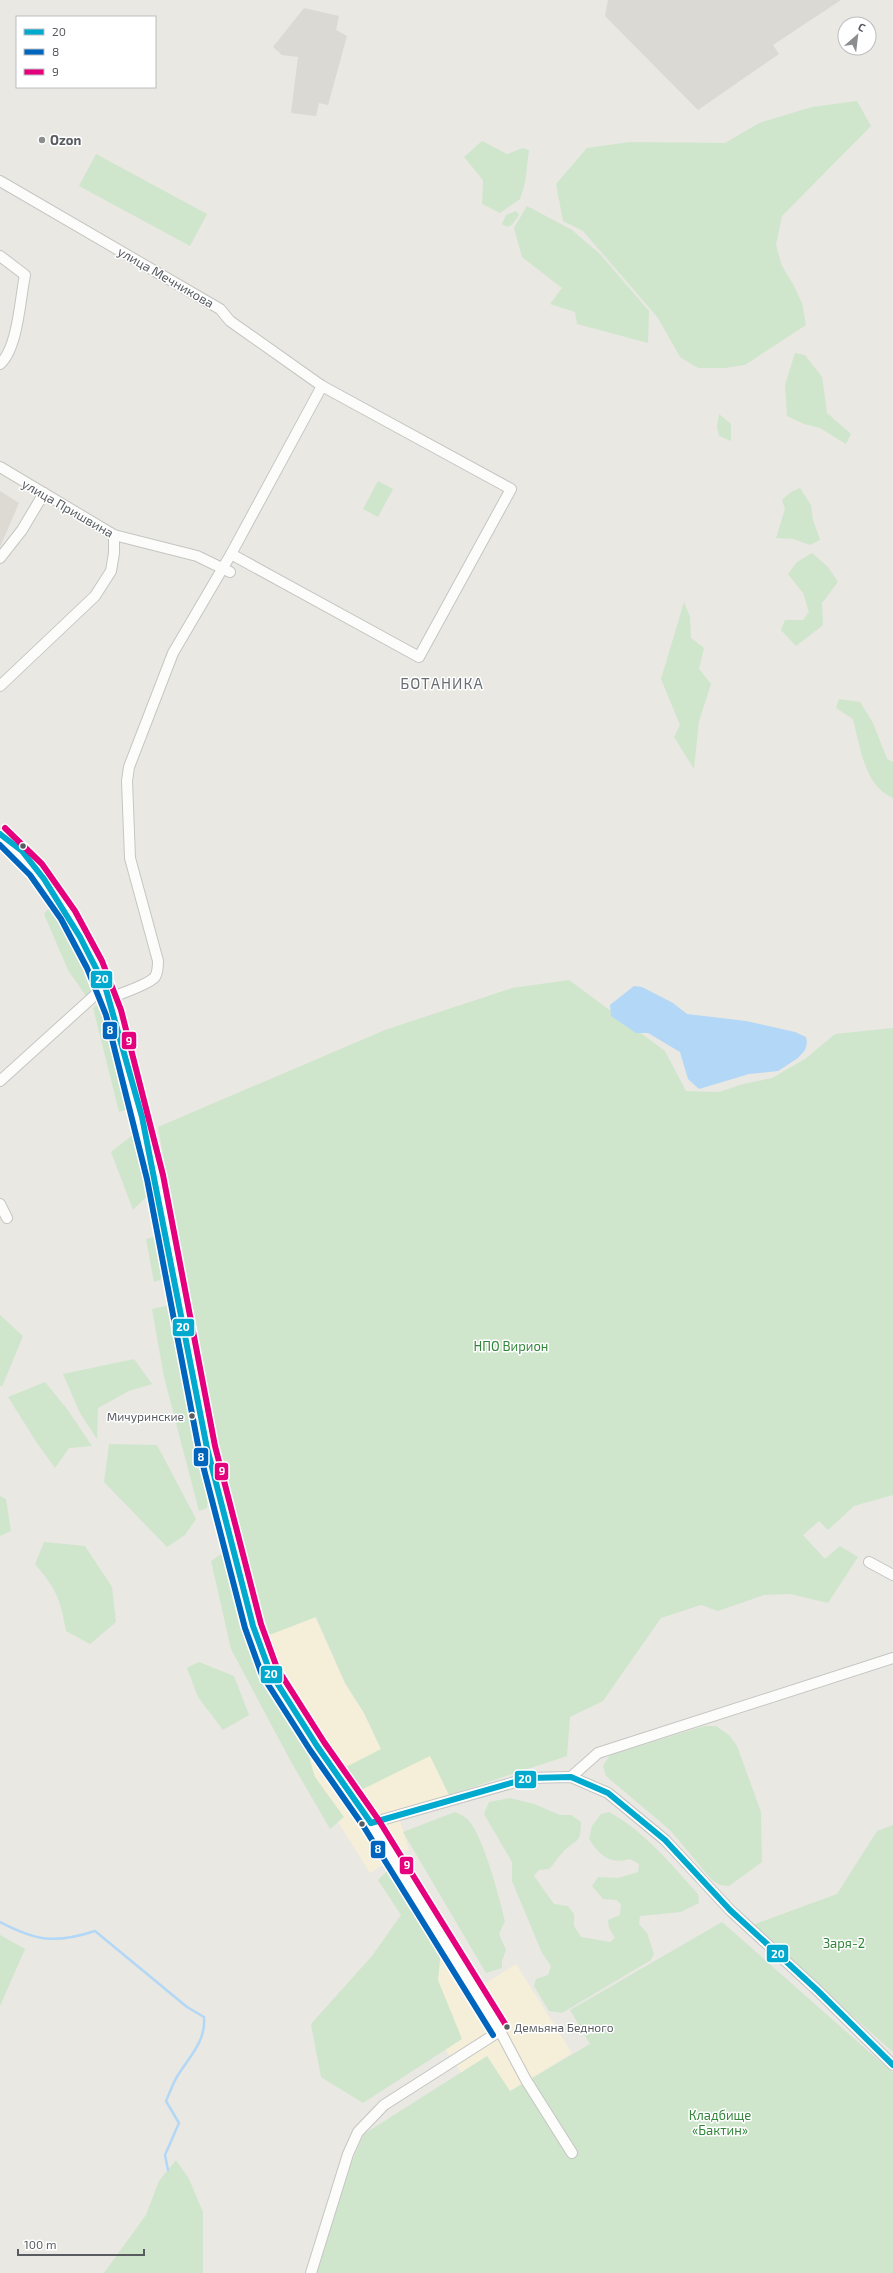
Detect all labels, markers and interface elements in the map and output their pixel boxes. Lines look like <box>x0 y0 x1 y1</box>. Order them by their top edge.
legend <box>16 16 156 88</box>
north arrow <box>837 16 877 56</box>
text: С <box>856 19 868 34</box>
text: 20 <box>52 24 66 38</box>
text: 8 <box>52 44 59 58</box>
text: 9 <box>52 64 59 78</box>
place label: Ozon <box>50 132 81 148</box>
marker: Ozon <box>37 135 47 145</box>
street label: улица Мечникова <box>115 243 217 311</box>
street label: улица Пришвина <box>19 475 117 541</box>
district label: БОТАНИКА <box>400 674 484 692</box>
unlabelled marker <box>18 841 28 851</box>
line badge: 20 <box>90 970 113 989</box>
text: 20 <box>95 972 109 985</box>
line badge: 8 <box>102 1021 118 1040</box>
text: 8 <box>107 1023 114 1036</box>
line badge: 9 <box>121 1031 137 1050</box>
text: 9 <box>126 1034 132 1047</box>
line badge: 20 <box>172 1318 195 1337</box>
text: 20 <box>176 1320 190 1333</box>
park label: НПО Вирион <box>474 1338 548 1354</box>
place label: Мичуринские <box>107 1409 184 1424</box>
marker: Мичуринские <box>187 1411 197 1421</box>
line badge: 8 <box>193 1447 209 1467</box>
text: 8 <box>198 1450 205 1463</box>
line badge: 9 <box>214 1462 229 1481</box>
text: 9 <box>219 1464 225 1477</box>
line badge: 20 <box>260 1665 283 1684</box>
text: 20 <box>264 1667 278 1680</box>
line badge: 20 <box>514 1770 537 1789</box>
text: 20 <box>518 1772 532 1785</box>
unlabelled marker <box>357 1819 367 1829</box>
line badge: 8 <box>370 1840 386 1859</box>
text: 8 <box>375 1842 382 1855</box>
line badge: 9 <box>399 1856 414 1875</box>
text: 9 <box>404 1858 410 1871</box>
park label: Заря-2 <box>823 1935 865 1951</box>
line badge: 20 <box>766 1944 789 1963</box>
text: 20 <box>771 1947 785 1960</box>
place label: Демьяна Бедного <box>514 2020 614 2034</box>
marker: Демьяна Бедного <box>502 2022 512 2032</box>
park label: Кладбище «Бактин» <box>689 2107 751 2138</box>
scale bar <box>18 2231 144 2257</box>
text: 100 m <box>24 2237 56 2251</box>

